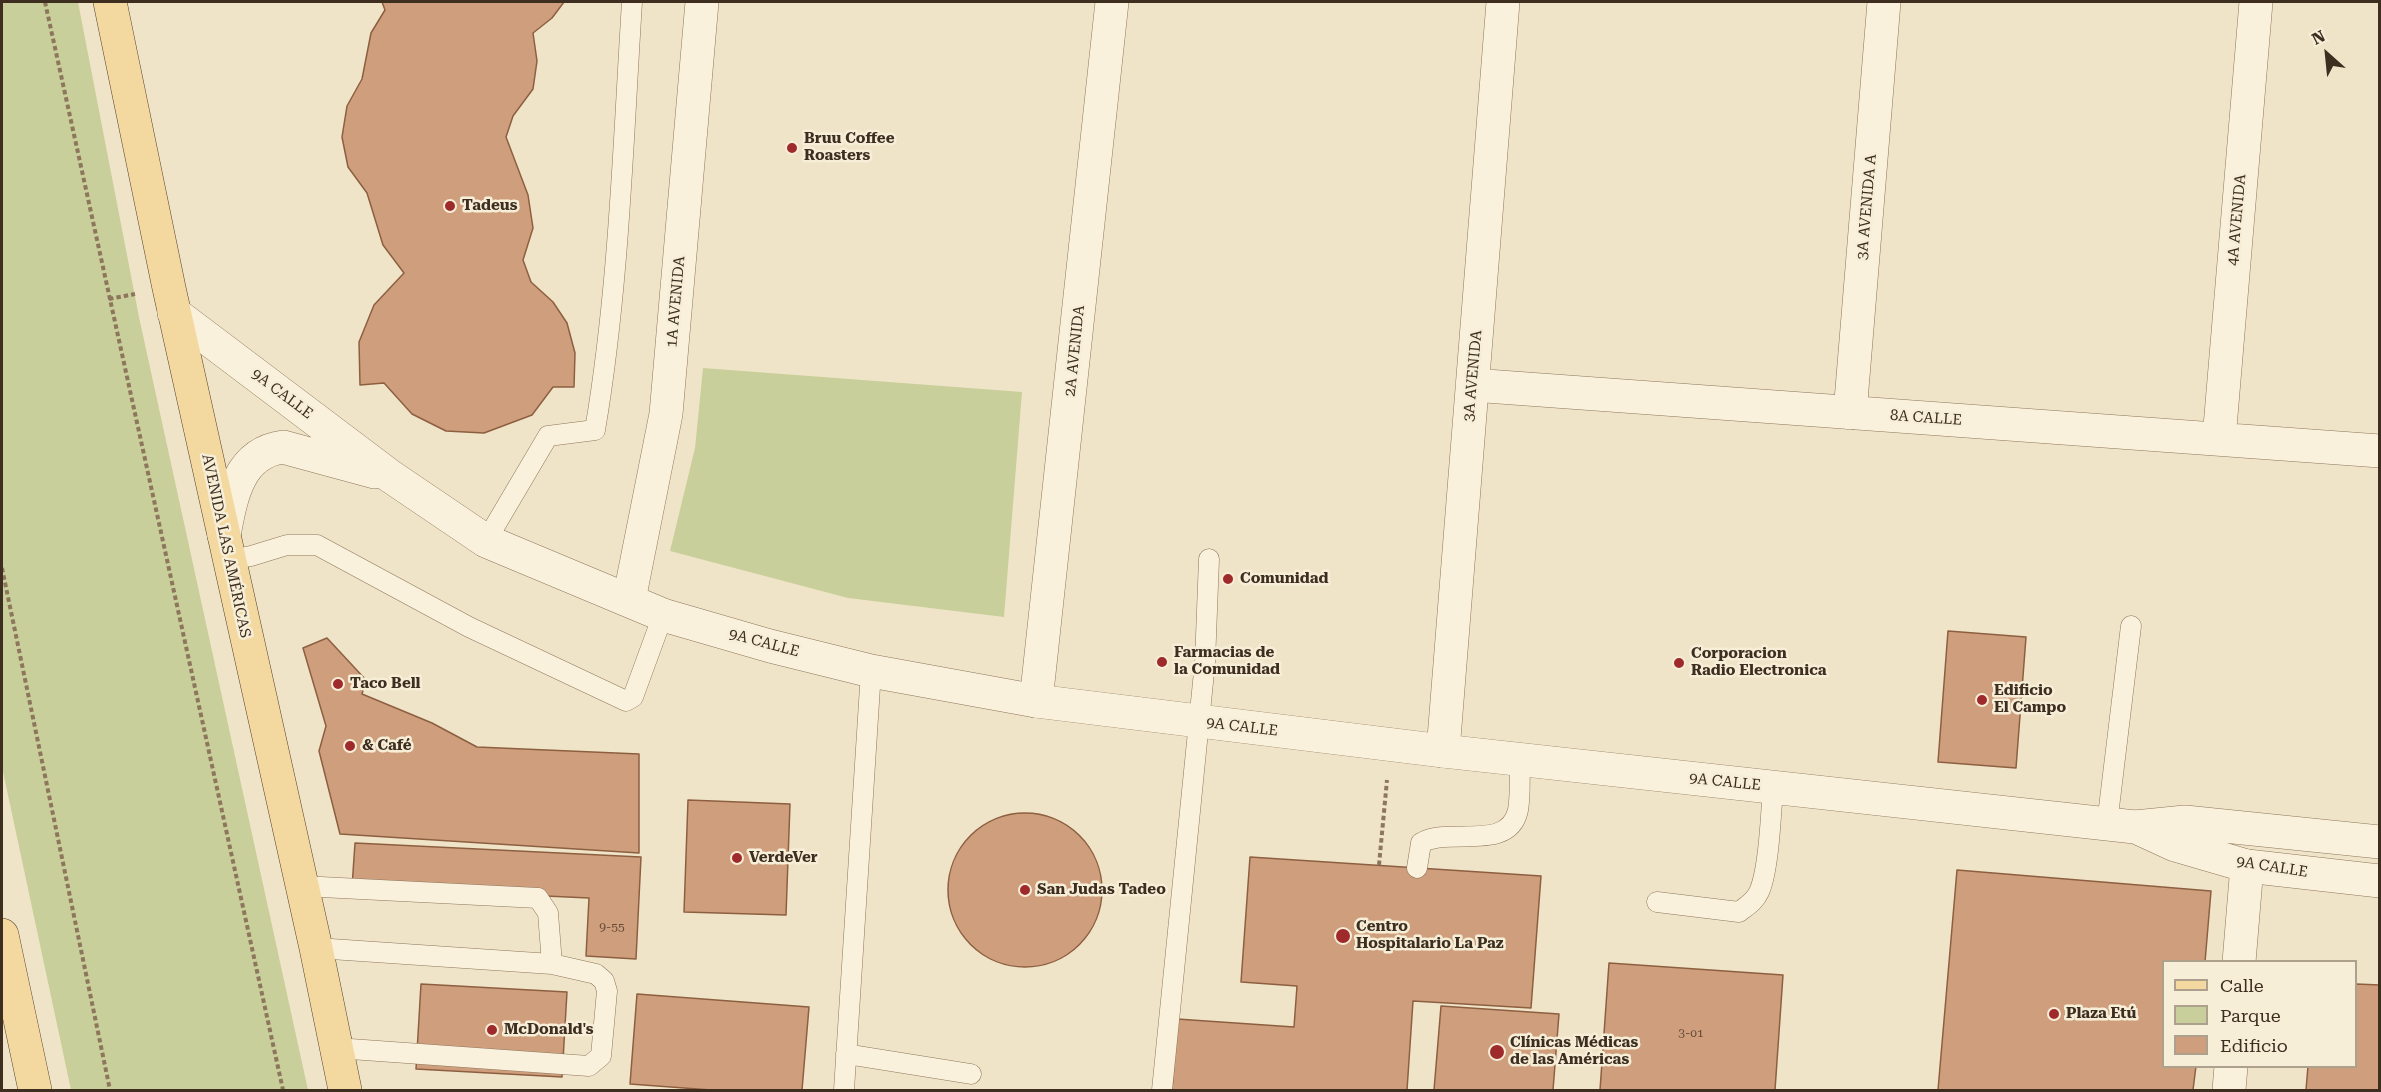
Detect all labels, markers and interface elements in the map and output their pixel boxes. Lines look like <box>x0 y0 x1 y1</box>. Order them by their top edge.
north arrow <box>2297 24 2357 84</box>
text: N <box>2309 26 2328 49</box>
place label: Bruu Coffee Roasters <box>804 130 894 165</box>
marker: Bruu Coffee Roasters <box>785 141 799 155</box>
street label: 3A AVENIDA A <box>1853 153 1881 261</box>
street label: 4A AVENIDA <box>2224 174 2250 266</box>
place label: Tadeus <box>462 197 517 215</box>
marker: Tadeus <box>443 199 457 213</box>
street label: 1A AVENIDA <box>663 256 689 348</box>
street label: 2A AVENIDA <box>1061 304 1089 398</box>
street label: 3A AVENIDA <box>1460 330 1486 422</box>
street label: 9A CALLE <box>248 365 316 423</box>
street label: 8A CALLE <box>1889 407 1963 429</box>
street label: AVENIDA LAS AMÉRICAS <box>198 452 254 640</box>
place label: Comunidad <box>1240 570 1328 588</box>
marker: Comunidad <box>1221 572 1235 586</box>
street label: 9A CALLE <box>727 625 801 661</box>
place label: Farmacias de la Comunidad <box>1174 644 1280 679</box>
place label: Corporacion Radio Electronica <box>1691 645 1827 680</box>
marker: Farmacias de la Comunidad <box>1155 655 1169 669</box>
marker: Corporacion Radio Electronica <box>1672 656 1686 670</box>
place label: Taco Bell <box>350 675 420 693</box>
marker: Taco Bell <box>331 677 345 691</box>
place label: Edificio El Campo <box>1994 682 2066 717</box>
marker: Edificio El Campo <box>1975 693 1989 707</box>
street label: 9A CALLE <box>1205 714 1279 740</box>
place label: & Café <box>362 737 412 755</box>
marker: & Café <box>343 739 357 753</box>
street label: 9A CALLE <box>1688 769 1762 795</box>
place label: VerdeVer <box>749 849 818 867</box>
marker: VerdeVer <box>730 851 744 865</box>
street label: 9A CALLE <box>2235 852 2309 882</box>
place label: San Judas Tadeo <box>1037 881 1166 899</box>
marker: San Judas Tadeo <box>1018 883 1032 897</box>
place label: Centro Hospitalario La Paz <box>1356 918 1504 953</box>
house number: 9-55 <box>599 920 625 934</box>
marker: Centro Hospitalario La Paz <box>1334 927 1352 945</box>
legend <box>2162 960 2357 1068</box>
text: Calle <box>2220 975 2264 996</box>
place label: Plaza Etú <box>2066 1005 2136 1023</box>
text: Parque <box>2220 1005 2281 1026</box>
marker: Plaza Etú <box>2047 1007 2061 1021</box>
place label: McDonald's <box>504 1021 593 1039</box>
marker: McDonald's <box>485 1023 499 1037</box>
house number: 3-01 <box>1678 1026 1704 1040</box>
place label: Clínicas Médicas de las Américas <box>1510 1034 1638 1069</box>
text: Edificio <box>2220 1035 2288 1056</box>
marker: Clínicas Médicas de las Américas <box>1488 1043 1506 1061</box>

